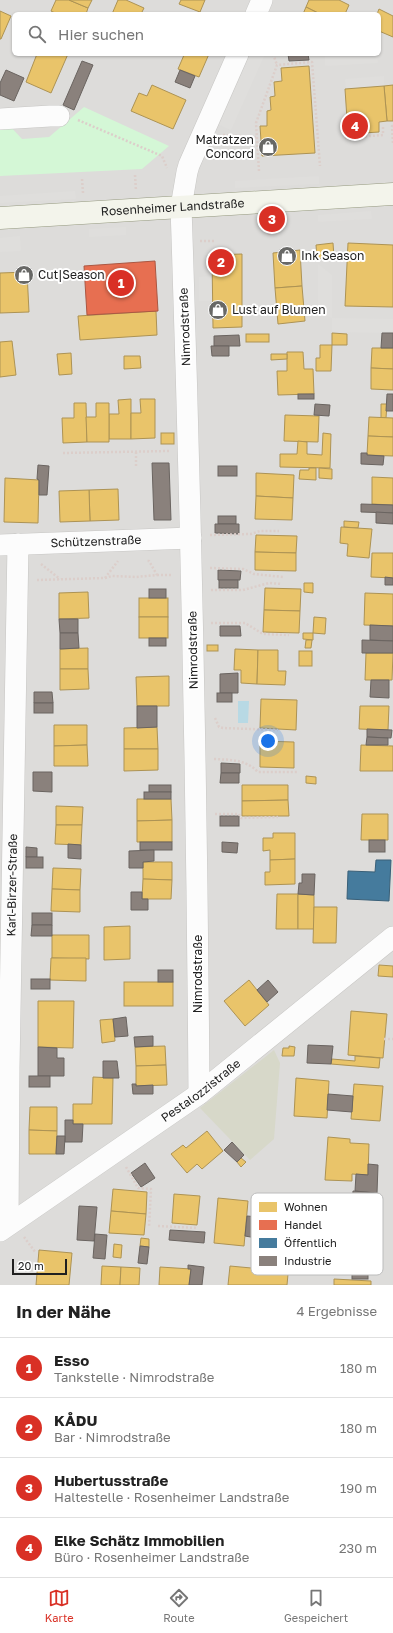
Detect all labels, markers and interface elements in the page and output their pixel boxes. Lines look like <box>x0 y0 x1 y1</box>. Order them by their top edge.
search box <box>12 12 381 56</box>
icon: search <box>26 23 48 45</box>
text: Hier suchen <box>58 25 144 43</box>
pin: 4 <box>342 111 368 141</box>
place label: Matratzen Concord <box>195 132 254 161</box>
shop icon: Matratzen Concord <box>257 136 279 158</box>
street label: Rosenheimer Landstraße <box>100 195 245 219</box>
pin: 3 <box>259 204 285 234</box>
shop icon: Ink Season <box>276 245 298 267</box>
pin: 2 <box>208 247 234 277</box>
place label: Ink Season <box>301 248 364 263</box>
shop icon: Cut|Season <box>13 264 35 286</box>
place label: Cut|Season <box>38 267 105 282</box>
pin: 1 <box>108 268 134 298</box>
street label: Nimrodstraße <box>176 287 193 367</box>
shop icon: Lust auf Blumen <box>207 299 229 321</box>
place label: Lust auf Blumen <box>232 302 326 317</box>
street label: Schützenstraße <box>50 532 142 550</box>
street label: Nimrodstraße <box>184 611 201 689</box>
your location <box>258 731 278 751</box>
street label: Karl-Birzer-Straße <box>3 833 20 937</box>
street label: Nimrodstraße <box>190 935 205 1013</box>
street label: Pestalozzistraße <box>158 1056 243 1125</box>
legend <box>251 1193 383 1275</box>
text: Wohnen <box>284 1200 327 1213</box>
text: Handel <box>284 1218 322 1231</box>
text: Öffentlich <box>284 1236 337 1249</box>
text: Industrie <box>284 1254 332 1267</box>
scale bar <box>12 1257 67 1276</box>
text: 20 m <box>18 1259 44 1272</box>
text: In der Nähe <box>16 1301 111 1322</box>
text: 4 Ergebnisse <box>297 1303 377 1319</box>
text: Esso <box>54 1351 89 1369</box>
text: 1 <box>26 1360 32 1376</box>
text: 180 m <box>340 1360 377 1376</box>
text: Tankstelle · Nimrodstraße <box>54 1369 214 1385</box>
text: KÅDU <box>54 1411 97 1429</box>
text: 2 <box>25 1420 33 1436</box>
text: 180 m <box>340 1420 377 1436</box>
text: Bar · Nimrodstraße <box>54 1429 171 1445</box>
text: Hubertusstraße <box>54 1471 168 1489</box>
text: 3 <box>25 1480 33 1496</box>
text: 190 m <box>340 1480 377 1496</box>
text: Haltestelle · Rosenheimer Landstraße <box>54 1489 289 1505</box>
text: Elke Schätz Immobilien <box>54 1531 224 1549</box>
text: 4 <box>25 1540 33 1556</box>
text: 230 m <box>339 1540 377 1556</box>
text: Büro · Rosenheimer Landstraße <box>54 1549 249 1565</box>
tab: Karte <box>45 1587 74 1624</box>
tab: Route <box>163 1587 195 1624</box>
tab: Gespeichert <box>284 1587 348 1624</box>

